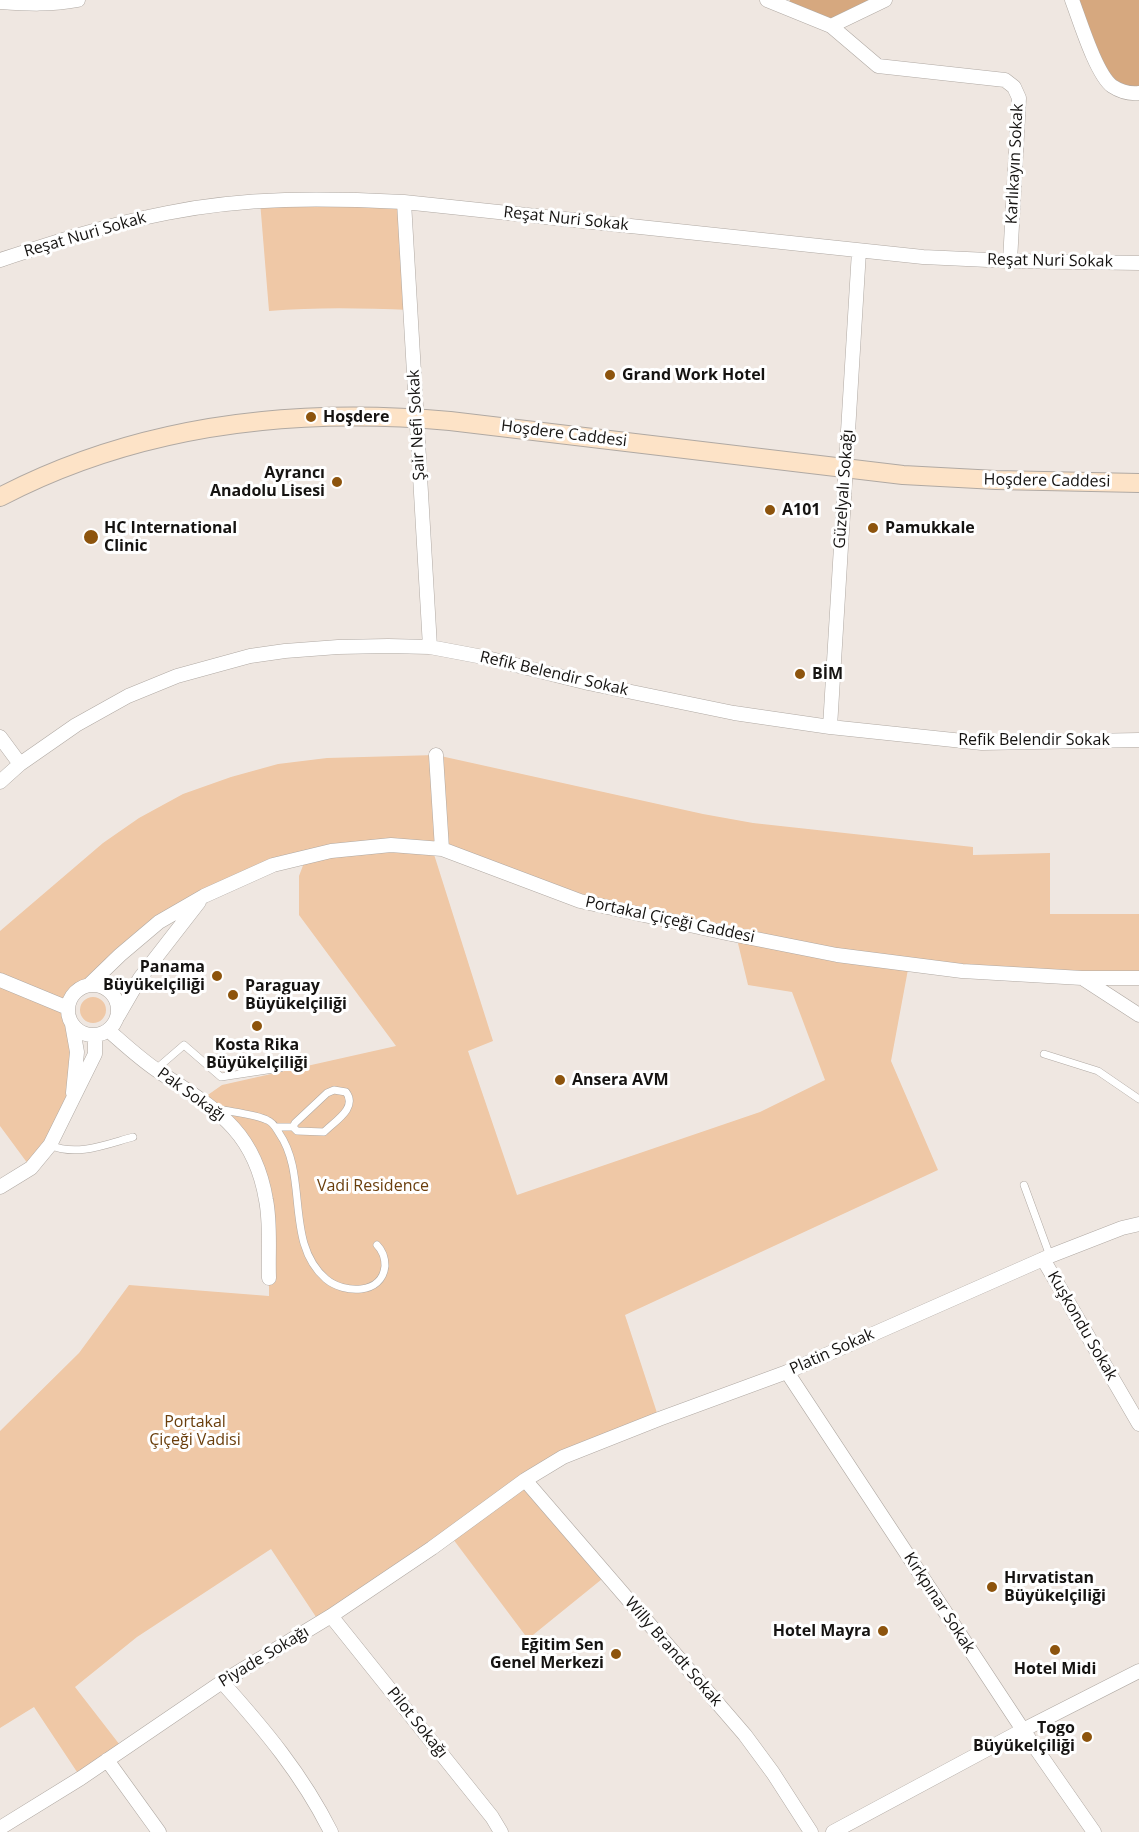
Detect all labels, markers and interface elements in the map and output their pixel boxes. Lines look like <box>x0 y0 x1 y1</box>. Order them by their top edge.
street label: Karlıkayın Sokak <box>1002 103 1028 225</box>
street label: Reşat Nuri Sokak <box>502 203 630 235</box>
street label: Reşat Nuri Sokak <box>22 208 148 262</box>
street label: Reşat Nuri Sokak <box>987 250 1113 272</box>
place label: Grand Work Hotel <box>622 365 765 385</box>
marker: Grand Work Hotel <box>603 368 617 382</box>
street label: Şair Nefi Sokak <box>405 369 429 481</box>
place label: Hoşdere <box>323 407 389 427</box>
marker: Hoşdere <box>304 410 318 424</box>
street label: Hoşdere Caddesi <box>500 417 628 451</box>
street label: Güzelyalı Sokağı <box>830 429 858 549</box>
place label: Ayrancı Anadolu Lisesi <box>210 463 325 501</box>
street label: Hoşdere Caddesi <box>983 470 1111 492</box>
marker: Ayrancı Anadolu Lisesi <box>330 475 344 489</box>
place label: A101 <box>782 500 820 520</box>
marker: A101 <box>763 503 777 517</box>
place label: HC International Clinic <box>104 518 237 556</box>
place label: Pamukkale <box>885 518 975 538</box>
marker: Pamukkale <box>866 521 880 535</box>
marker: HC International Clinic <box>82 528 100 546</box>
street label: Refik Belendir Sokak <box>478 648 630 700</box>
place label: BİM <box>812 664 843 684</box>
marker: BİM <box>793 667 807 681</box>
street label: Refik Belendir Sokak <box>958 730 1110 750</box>
street label: Portakal Çiçeği Caddesi <box>584 893 756 947</box>
place label: Panama Büyükelçiliği <box>103 957 205 995</box>
marker: Panama Büyükelçiliği <box>210 969 224 983</box>
place label: Paraguay Büyükelçiliği <box>245 976 347 1014</box>
marker: Paraguay Büyükelçiliği <box>226 988 240 1002</box>
marker: Kosta Rika Büyükelçiliği <box>250 1019 264 1033</box>
place label: Kosta Rika Büyükelçiliği <box>206 1035 308 1073</box>
street label: Pak Sokağı <box>153 1064 229 1126</box>
place label: Ansera AVM <box>572 1070 669 1090</box>
marker: Ansera AVM <box>553 1073 567 1087</box>
park label: Vadi Residence <box>317 1176 429 1196</box>
street label: Kuşkondu Sokak <box>1043 1268 1121 1384</box>
street label: Platin Sokak <box>787 1325 877 1379</box>
park label: Portakal Çiçeği Vadisi <box>149 1412 241 1450</box>
street label: Kırkpınar Sokak <box>899 1549 979 1657</box>
place label: Hırvatistan Büyükelçiliği <box>1004 1568 1106 1606</box>
marker: Hırvatistan Büyükelçiliği <box>985 1580 999 1594</box>
street label: Willy Brandt Sokak <box>620 1593 726 1711</box>
place label: Hotel Mayra <box>773 1621 871 1641</box>
street label: Piyade Sokağı <box>215 1623 313 1691</box>
marker: Hotel Mayra <box>876 1624 890 1638</box>
place label: Eğitim Sen Genel Merkezi <box>490 1635 604 1673</box>
marker: Hotel Midi <box>1048 1643 1062 1657</box>
marker: Eğitim Sen Genel Merkezi <box>609 1647 623 1661</box>
place label: Hotel Midi <box>1014 1659 1096 1679</box>
street label: Pilot Sokağı <box>383 1684 451 1762</box>
place label: Togo Büyükelçiliği <box>973 1718 1075 1756</box>
marker: Togo Büyükelçiliği <box>1080 1730 1094 1744</box>

